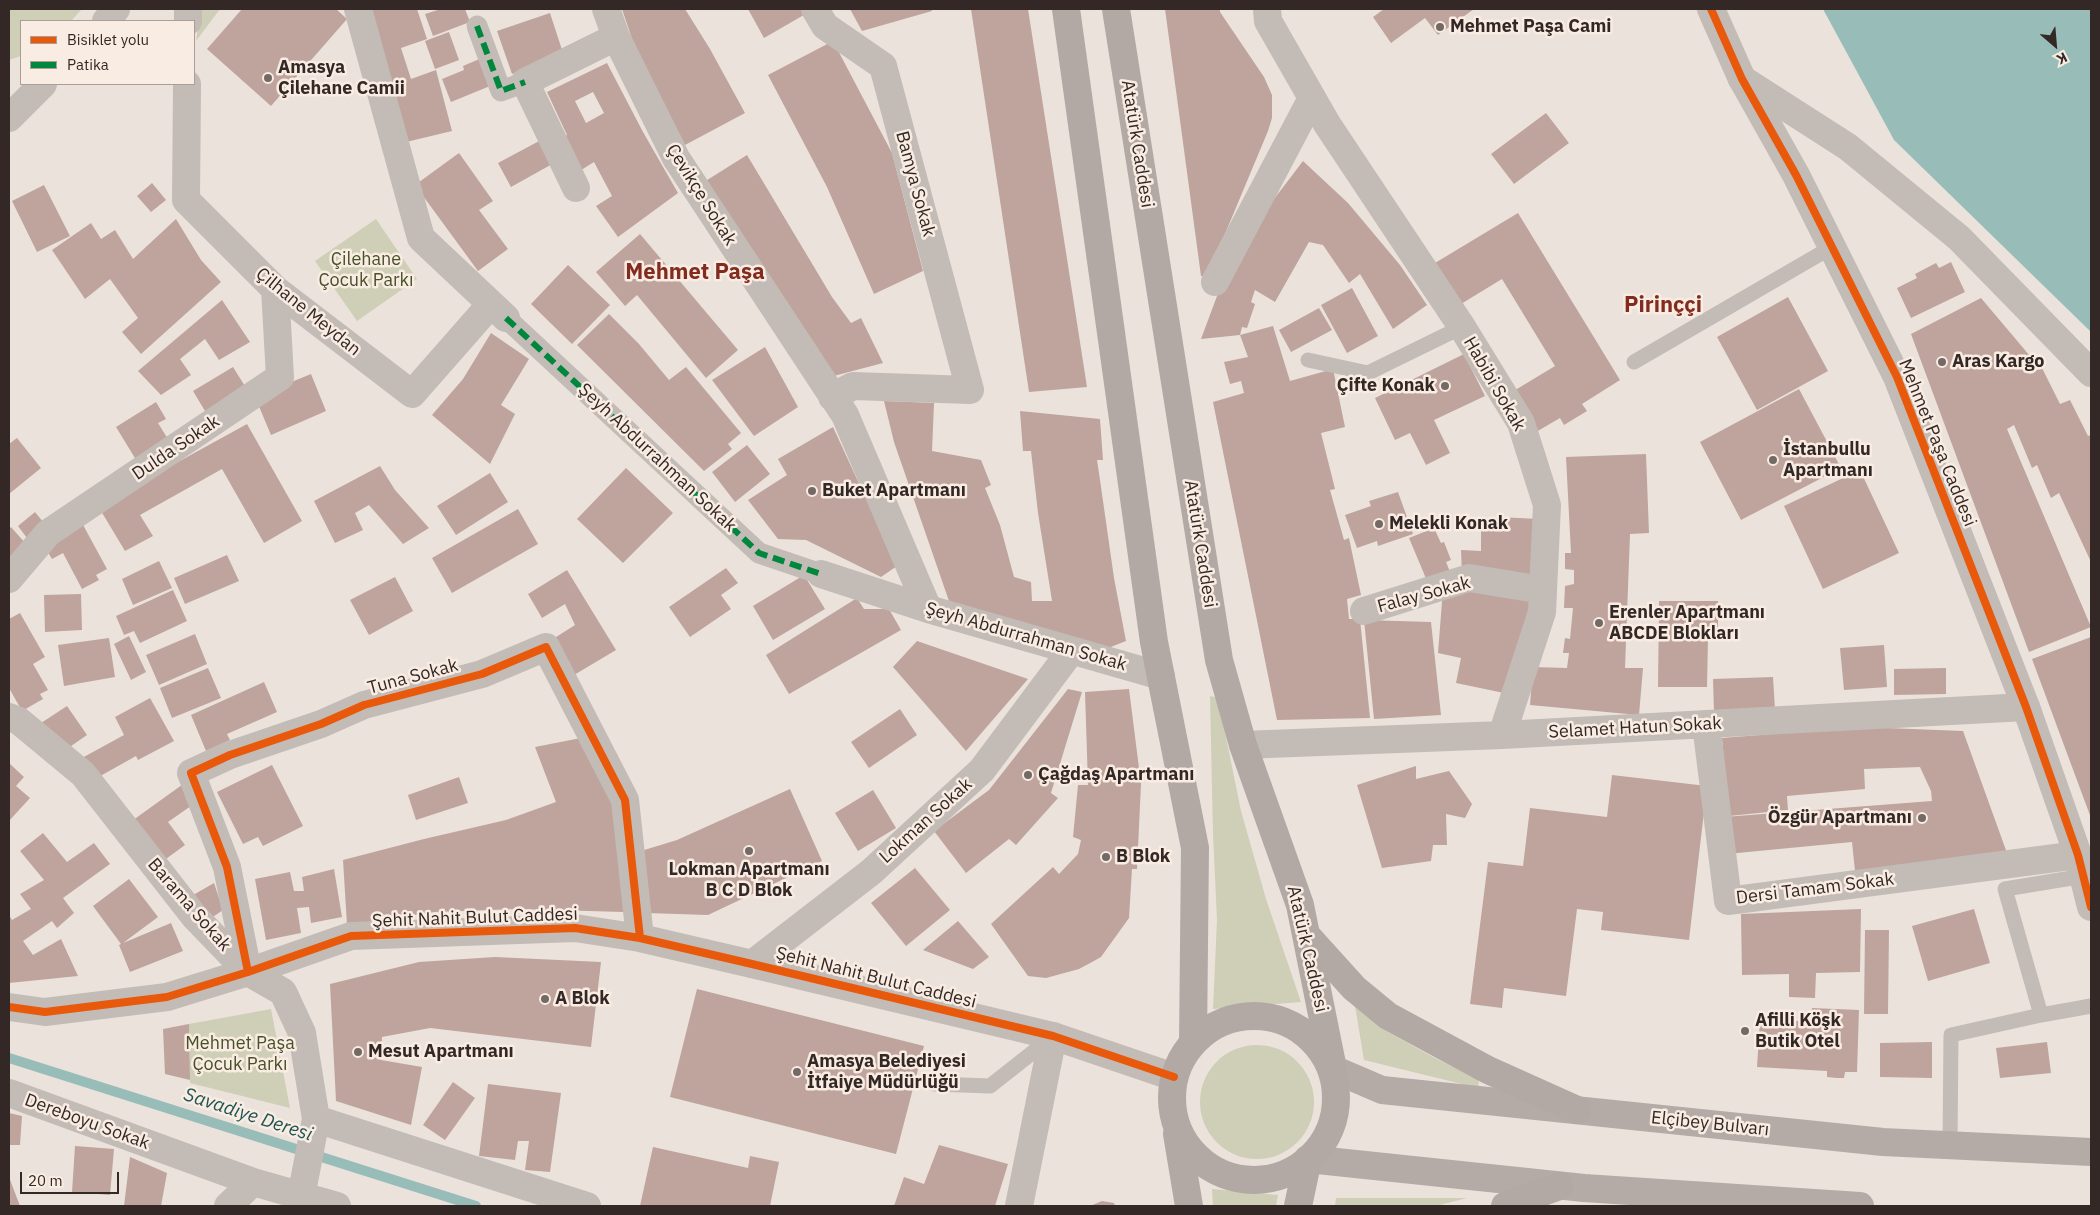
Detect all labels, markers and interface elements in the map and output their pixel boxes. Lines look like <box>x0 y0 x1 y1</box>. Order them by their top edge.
place label: Mehmet Paşa Cami <box>1450 16 1611 38</box>
legend <box>20 20 195 85</box>
north arrow <box>2030 20 2080 70</box>
marker: Mehmet Paşa Cami <box>1434 21 1446 33</box>
text: Bisiklet yolu <box>67 30 149 49</box>
text: K <box>2053 48 2070 69</box>
text: Patika <box>67 55 109 74</box>
place label: Amasya Çilehane Camii <box>278 57 405 100</box>
marker: Amasya Çilehane Camii <box>262 72 274 84</box>
street label: Atatürk Caddesi <box>1116 79 1158 209</box>
street label: Bamya Sokak <box>891 129 939 239</box>
street label: Çevikçe Sokak <box>661 140 741 250</box>
park label: Çilehane Çocuk Parkı <box>318 249 414 292</box>
district label: Mehmet Paşa <box>625 260 765 286</box>
street label: Çilhane Meydan <box>251 263 365 361</box>
district label: Pirinççi <box>1624 293 1702 319</box>
street label: Habibi Sokak <box>1458 333 1530 435</box>
place label: Aras Kargo <box>1952 351 2045 373</box>
street label: Mehmet Paşa Caddesi <box>1894 356 1980 530</box>
marker: Aras Kargo <box>1936 356 1948 368</box>
place label: Çifte Konak <box>1337 375 1435 397</box>
street label: Şeyh Abdurrahman Sokak <box>574 379 740 537</box>
marker: Çifte Konak <box>1439 380 1451 392</box>
street label: Dulda Sokak <box>128 411 224 485</box>
place label: İstanbullu Apartmanı <box>1783 439 1873 482</box>
marker: İstanbullu Apartmanı <box>1767 454 1779 466</box>
street label: Atatürk Caddesi <box>1179 479 1221 609</box>
place label: Buket Apartmanı <box>822 480 966 502</box>
marker: Buket Apartmanı <box>806 485 818 497</box>
place label: Melekli Konak <box>1389 513 1508 535</box>
marker: Melekli Konak <box>1373 518 1385 530</box>
street label: Falay Sokak <box>1375 572 1473 618</box>
street label: Şeyh Abdurrahman Sokak <box>923 598 1129 676</box>
place label: Erenler Apartmanı ABCDE Blokları <box>1609 602 1765 644</box>
marker: Erenler Apartmanı ABCDE Blokları <box>1593 617 1605 629</box>
street label: Tuna Sokak <box>365 655 461 699</box>
street label: Selamet Hatun Sokak <box>1548 713 1722 743</box>
place label: Çağdaş Apartmanı <box>1038 764 1194 786</box>
marker: Çağdaş Apartmanı <box>1022 769 1034 781</box>
street label: Lokman Sokak <box>875 774 977 868</box>
place label: Özgür Apartmanı <box>1768 807 1912 829</box>
marker: Özgür Apartmanı <box>1916 812 1928 824</box>
marker: Lokman Apartmanı B C D Blok <box>743 845 755 857</box>
place label: B Blok <box>1116 846 1170 868</box>
marker: B Blok <box>1100 851 1112 863</box>
street label: Barama Sokak <box>143 854 235 956</box>
place label: Lokman Apartmanı B C D Blok <box>668 859 830 902</box>
street label: Dersi Tamam Sokak <box>1735 869 1895 909</box>
street label: Atatürk Caddesi <box>1282 884 1332 1014</box>
street label: Şehit Nahit Bulut Caddesi <box>372 904 578 932</box>
street label: Şehit Nahit Bulut Caddesi <box>774 943 978 1013</box>
place label: A Blok <box>555 988 610 1010</box>
marker: A Blok <box>539 993 551 1005</box>
place label: Afilli Köşk Butik Otel <box>1755 1010 1841 1052</box>
marker: Afilli Köşk Butik Otel <box>1739 1025 1751 1037</box>
park label: Mehmet Paşa Çocuk Parkı <box>185 1033 295 1076</box>
place label: Mesut Apartmanı <box>368 1041 514 1063</box>
marker: Mesut Apartmanı <box>352 1046 364 1058</box>
place label: Amasya Belediyesi İtfaiye Müdürlüğü <box>807 1051 966 1094</box>
marker: Amasya Belediyesi İtfaiye Müdürlüğü <box>791 1066 803 1078</box>
water label: Savadiye Deresi <box>181 1083 315 1147</box>
street label: Dereboyu Sokak <box>22 1089 152 1155</box>
street label: Elçibey Bulvarı <box>1650 1107 1770 1141</box>
scale bar <box>22 1162 121 1194</box>
text: 20 m <box>28 1171 63 1190</box>

